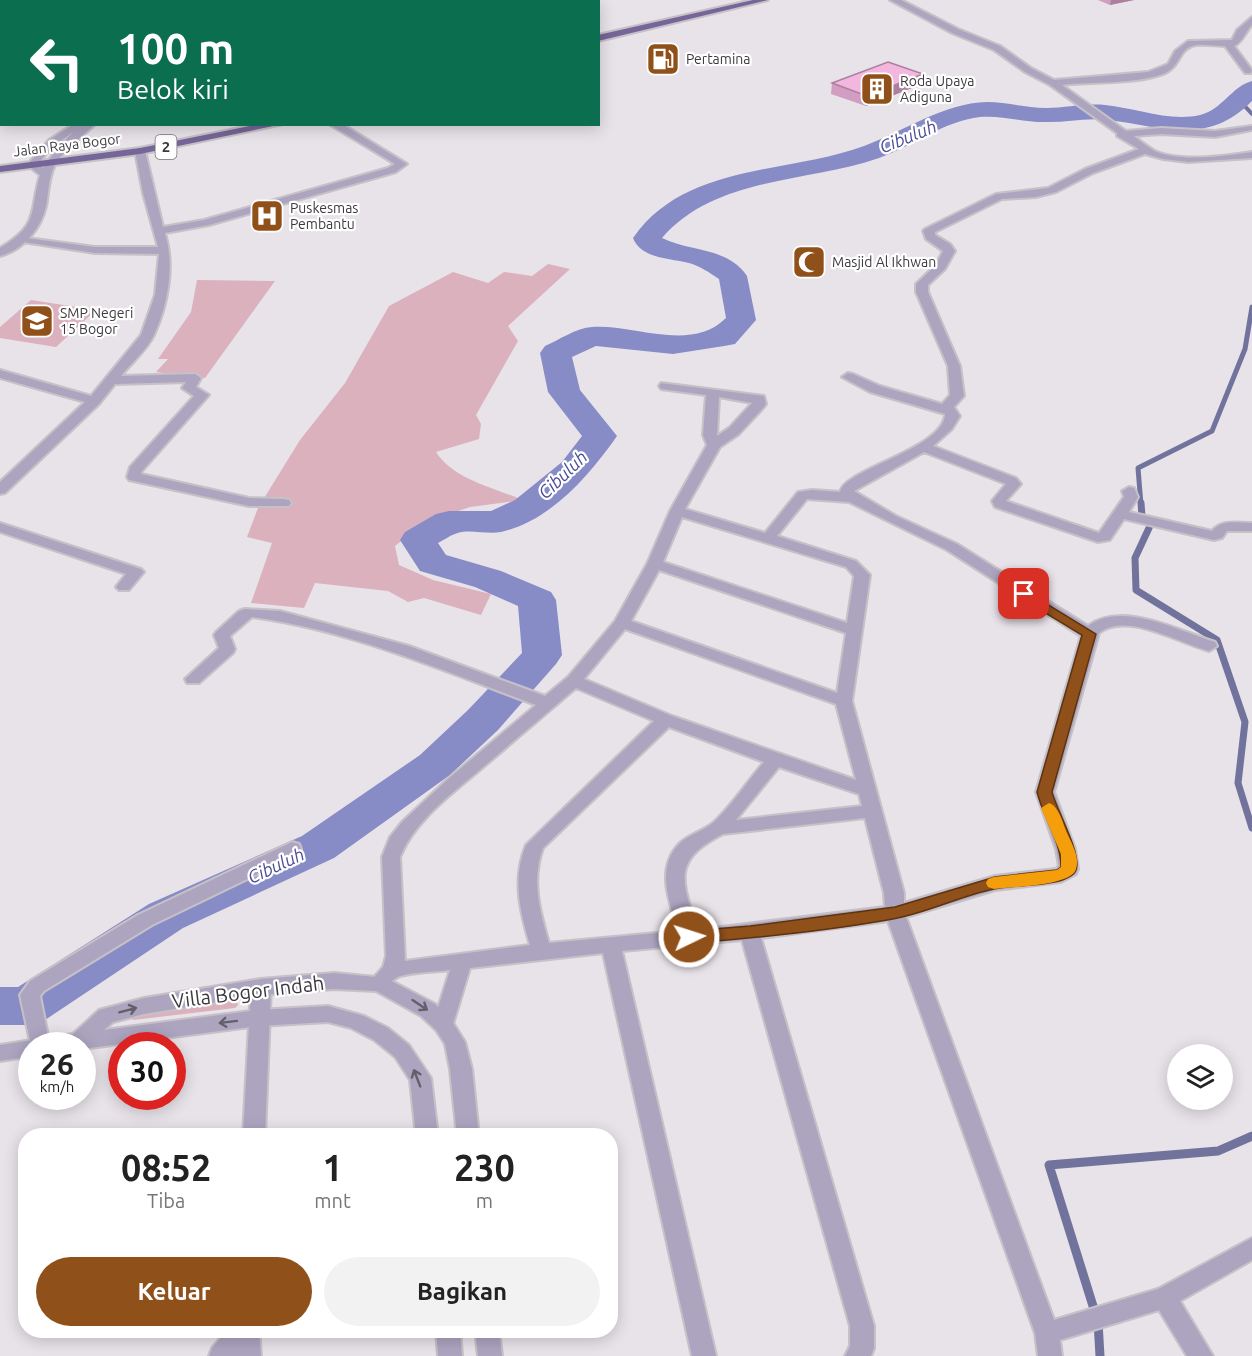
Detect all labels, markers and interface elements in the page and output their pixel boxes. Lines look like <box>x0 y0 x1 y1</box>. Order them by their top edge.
icon: left <box>18 24 96 102</box>
text: 100 m <box>117 25 234 72</box>
fuel station icon: Pertamina <box>645 41 681 77</box>
place label: Pertamina <box>686 51 750 67</box>
building icon: Roda Upaya Adiguna <box>859 71 895 107</box>
place label: Roda Upaya Adiguna <box>900 73 974 105</box>
text: Belok kiri <box>117 74 229 104</box>
water label: Cibuluh <box>876 116 939 157</box>
street label: Jalan Raya Bogor <box>13 130 122 160</box>
road number: 2 <box>156 135 176 159</box>
hospital icon: Puskesmas Pembantu <box>249 198 285 234</box>
place label: Puskesmas Pembantu <box>290 200 358 232</box>
mosque icon: Masjid Al Ikhwan <box>791 244 827 280</box>
place label: Masjid Al Ikhwan <box>832 254 936 270</box>
school or university icon: SMP Negeri 15 Bogor <box>19 303 55 339</box>
place label: SMP Negeri 15 Bogor <box>60 305 133 337</box>
water label: Cibuluh <box>534 446 591 502</box>
pin <box>998 568 1049 619</box>
icon: arrive <box>1007 577 1040 610</box>
water label: Cibuluh <box>244 843 307 887</box>
position arrow <box>657 905 721 969</box>
street label: Villa Bogor Indah <box>170 971 325 1012</box>
one-way arrow <box>411 999 428 1011</box>
one-way arrow <box>118 1004 137 1015</box>
one-way arrow <box>218 1016 238 1027</box>
speed limit sign: 30 <box>108 1032 186 1110</box>
map controls <box>1167 1044 1233 1110</box>
button: layers <box>1167 1044 1233 1110</box>
text: 26 <box>40 1047 74 1081</box>
one-way arrow <box>411 1070 422 1088</box>
text: km/h <box>40 1078 74 1095</box>
text: 08:52 <box>121 1147 211 1188</box>
text: 1 <box>322 1147 343 1188</box>
text: 230 <box>454 1147 515 1188</box>
text: Tiba <box>147 1189 185 1212</box>
text: mnt <box>314 1189 351 1212</box>
text: m <box>476 1189 493 1212</box>
button: Keluar <box>36 1257 312 1326</box>
button: Bagikan <box>324 1257 600 1326</box>

